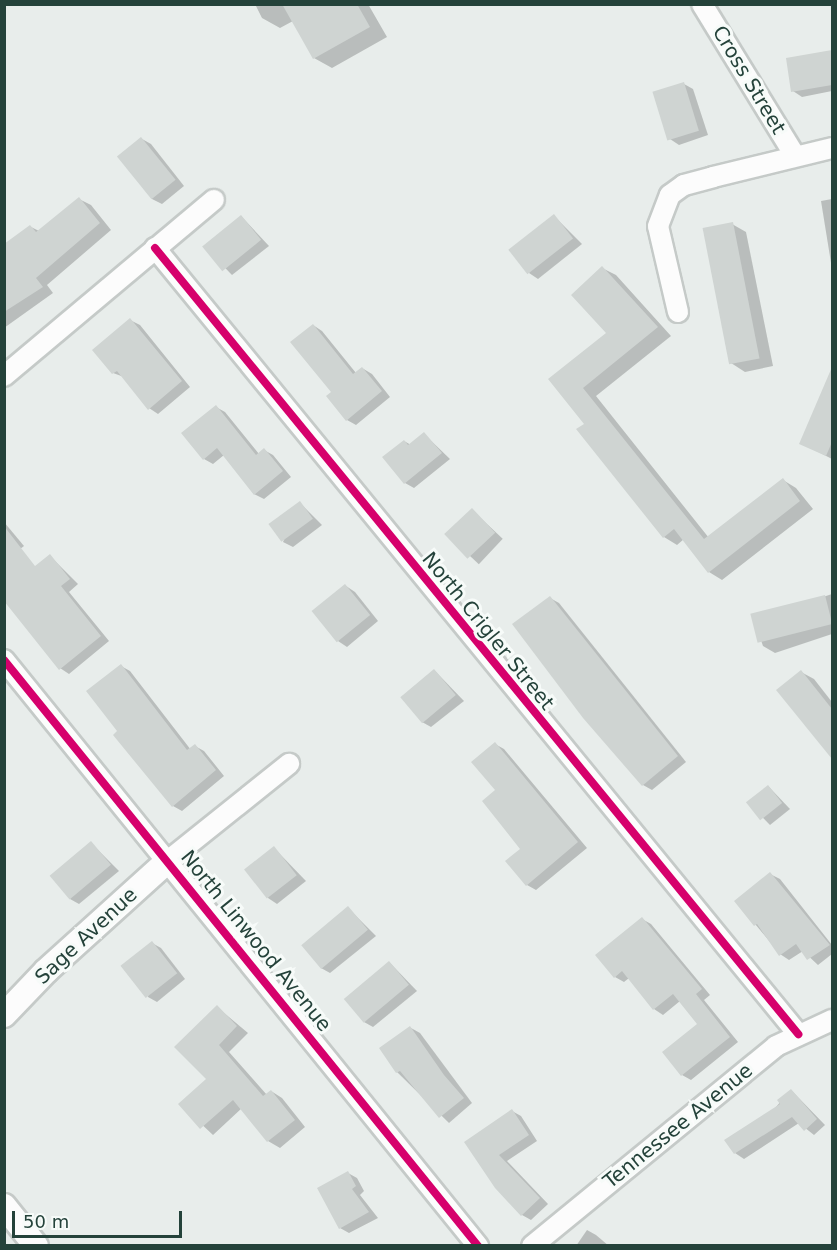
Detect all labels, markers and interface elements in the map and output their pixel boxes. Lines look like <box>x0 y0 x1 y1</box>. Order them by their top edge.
street label: Cross Street <box>707 22 791 138</box>
street label: North Crigler Street <box>417 547 559 715</box>
street label: North Linwood Avenue <box>176 846 336 1036</box>
street label: Sage Avenue <box>30 883 142 989</box>
street label: Tennessee Avenue <box>599 1058 757 1194</box>
scale bar <box>15 1199 184 1237</box>
text: 50 m <box>23 1211 69 1232</box>

